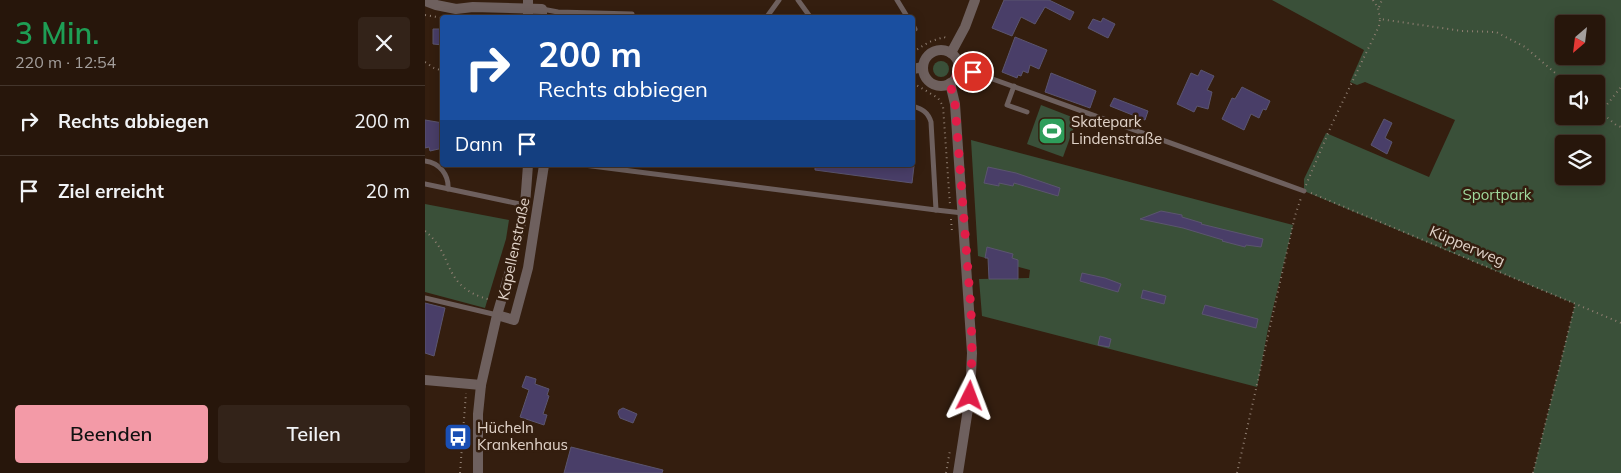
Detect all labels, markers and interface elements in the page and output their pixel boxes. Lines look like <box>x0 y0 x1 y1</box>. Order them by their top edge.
text: 3 Min. <box>15 14 99 52</box>
north arrow <box>1555 15 1605 65</box>
map controls <box>1555 15 1605 185</box>
button: close <box>358 17 410 69</box>
text: 200 m <box>538 32 642 76</box>
icon: right <box>455 35 520 100</box>
pin <box>952 51 994 93</box>
text: 220 m · 12:54 <box>15 52 116 72</box>
icon: arrive <box>959 58 987 86</box>
text: Rechts abbiegen <box>538 75 708 103</box>
button: sound <box>1555 75 1605 125</box>
icon: right <box>15 107 43 135</box>
text: Rechts abbiegen <box>58 109 209 133</box>
text: 200 m <box>354 109 410 133</box>
place label: Skatepark Lindenstraße <box>1071 112 1162 148</box>
sports icon: Skatepark Lindenstraße <box>1037 116 1067 146</box>
icon: arrive <box>513 130 541 158</box>
text: Dann <box>455 132 503 156</box>
button: layers <box>1555 135 1605 185</box>
icon: arrive <box>15 177 43 205</box>
text: Ziel erreicht <box>58 179 164 203</box>
text: 20 m <box>366 179 410 203</box>
park label: Sportpark <box>1462 185 1532 204</box>
street label: Kapellenstraße <box>493 196 534 302</box>
street label: Küpperweg <box>1427 221 1508 270</box>
position arrow <box>943 369 995 421</box>
button: Beenden <box>15 405 208 463</box>
button: Teilen <box>218 405 410 463</box>
place label: Hücheln Krankenhaus <box>477 418 568 454</box>
bus stop icon: Hücheln Krankenhaus <box>443 422 473 452</box>

